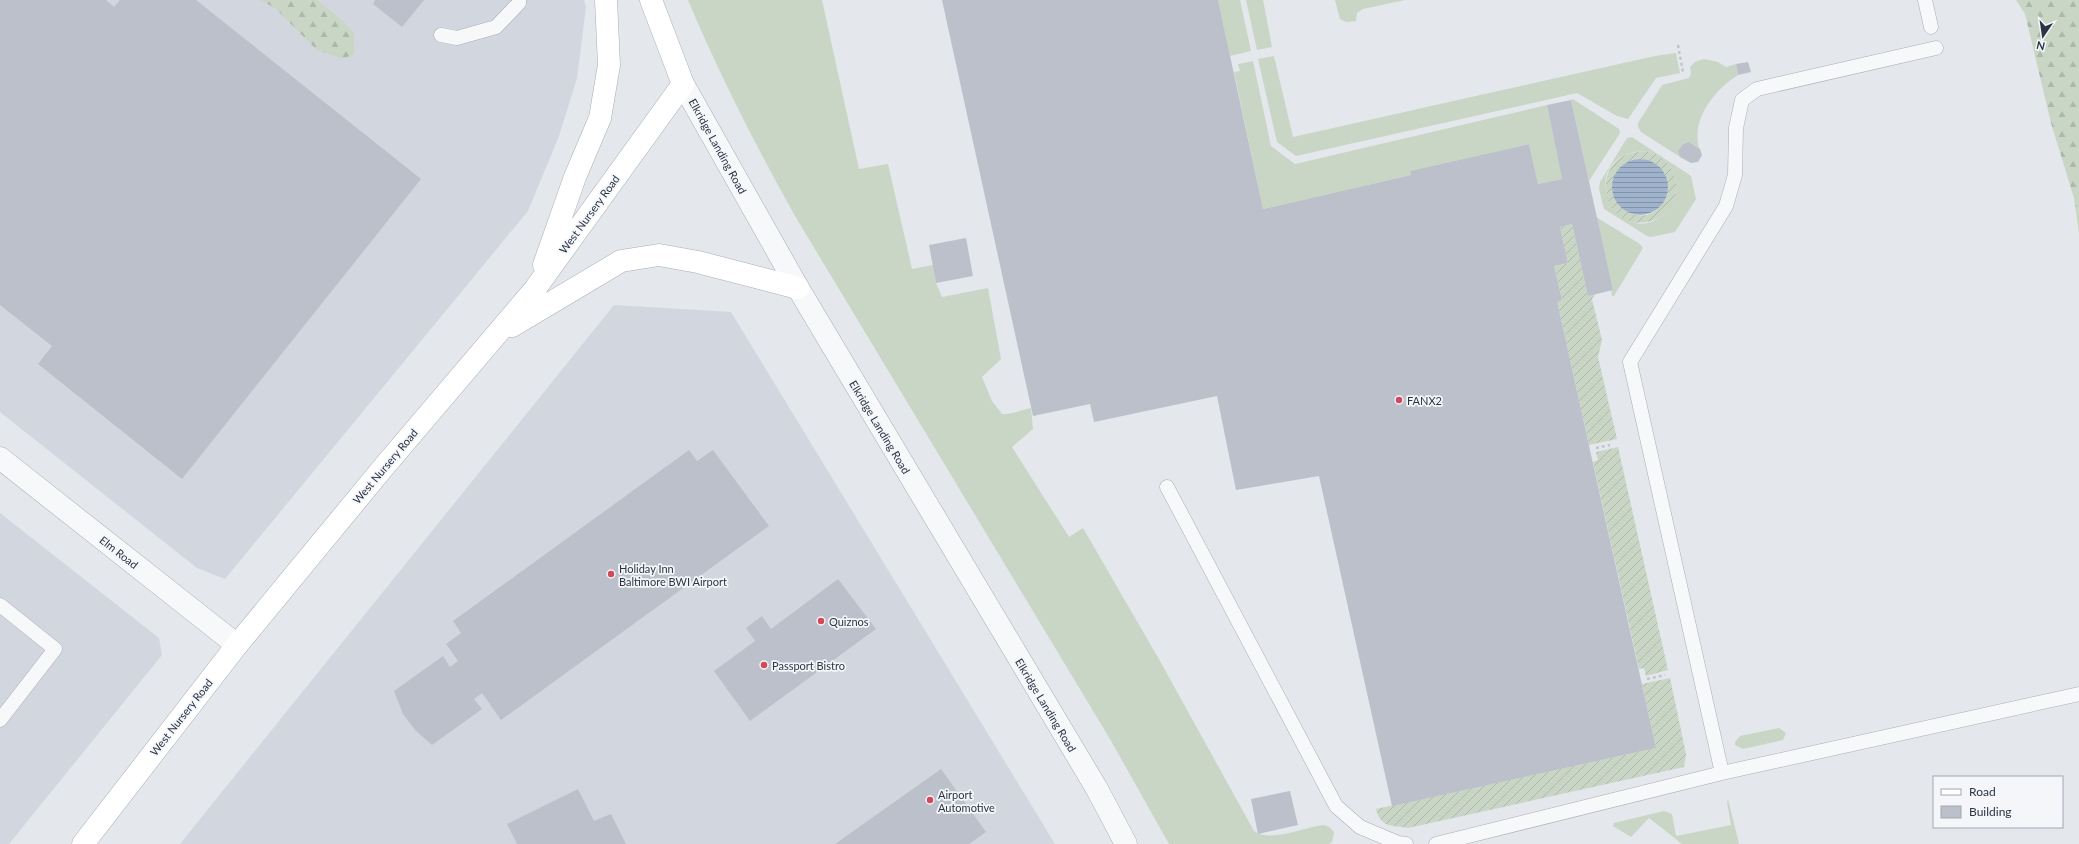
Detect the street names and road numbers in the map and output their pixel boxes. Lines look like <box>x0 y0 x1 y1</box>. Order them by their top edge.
street label: Elkridge Landing Road <box>686 96 750 196</box>
street label: West Nursery Road <box>556 172 622 256</box>
street label: Elkridge Landing Road <box>847 378 913 476</box>
street label: West Nursery Road <box>350 426 420 506</box>
street label: Elm Road <box>97 533 141 571</box>
street label: Elkridge Landing Road <box>1013 656 1079 754</box>
street label: West Nursery Road <box>147 676 215 758</box>

